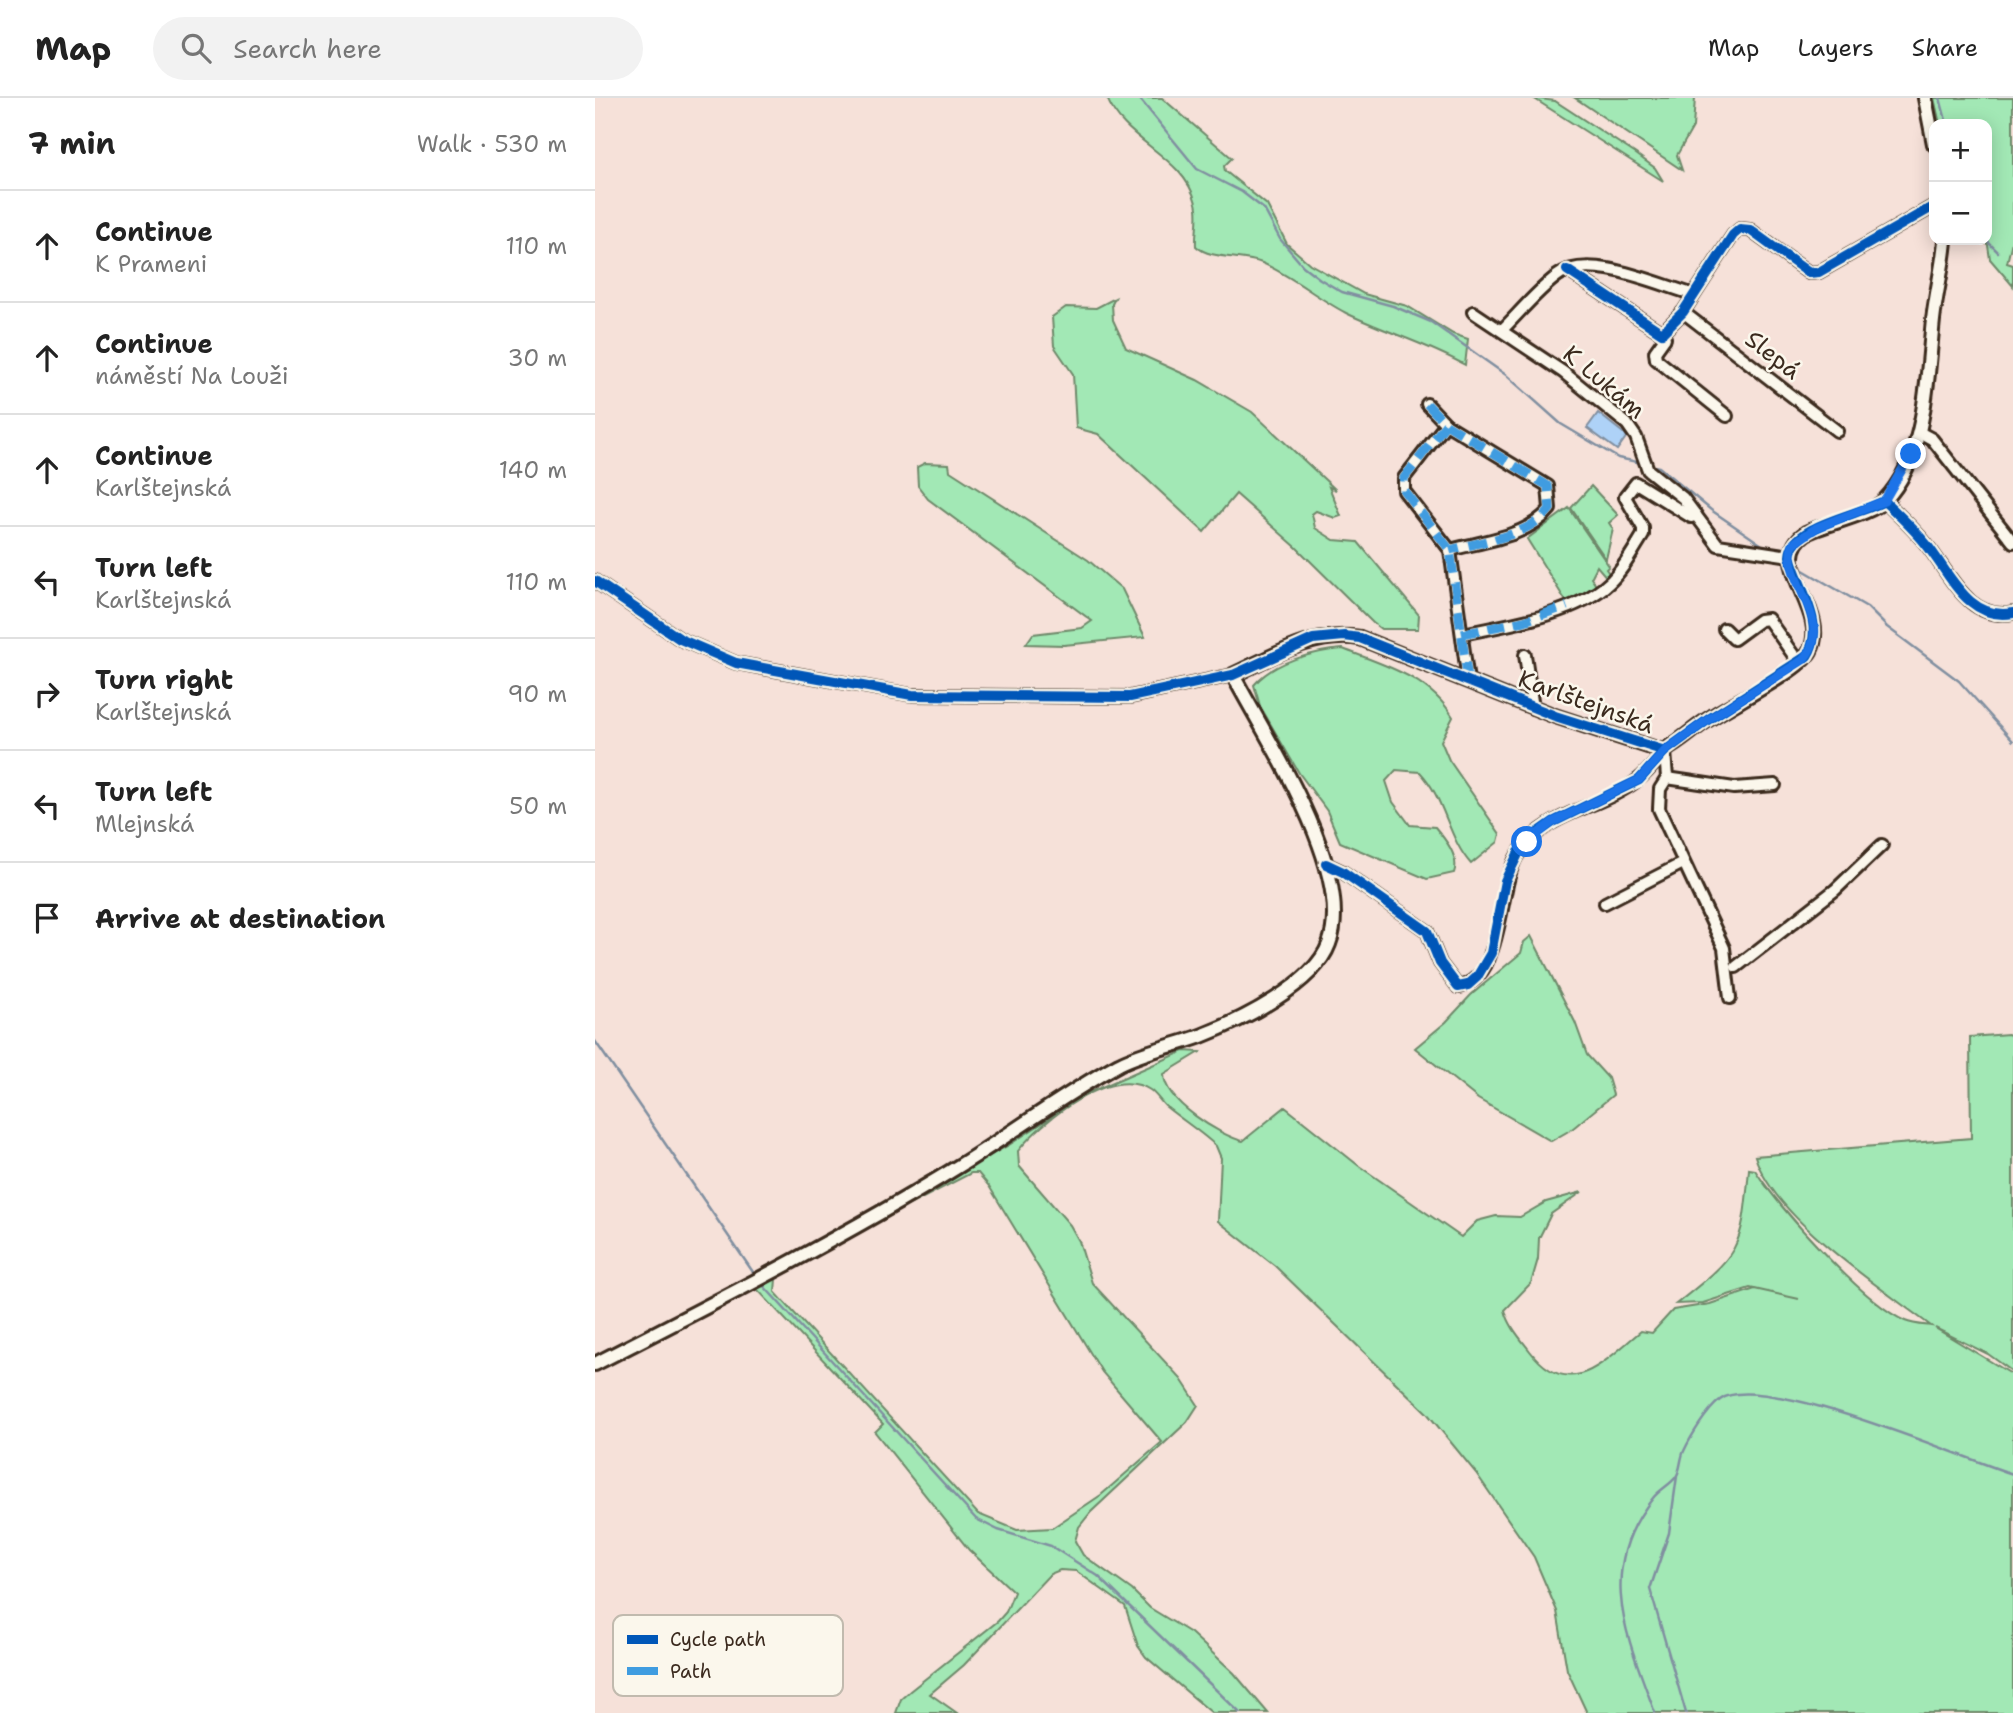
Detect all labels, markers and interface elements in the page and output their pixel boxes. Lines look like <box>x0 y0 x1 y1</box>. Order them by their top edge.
search box <box>153 17 643 80</box>
text: Map <box>35 26 111 71</box>
icon: search <box>177 29 215 67</box>
text: Search here <box>233 31 382 66</box>
text: Map <box>1708 32 1759 64</box>
text: Layers <box>1797 32 1874 64</box>
text: Share <box>1912 32 1978 64</box>
map controls <box>1929 119 1992 245</box>
button: + <box>1929 119 1992 182</box>
text: 7 min <box>28 123 115 164</box>
text: Walk · 530 m <box>417 129 567 159</box>
button: − <box>1929 182 1992 245</box>
text: Continue <box>95 214 213 249</box>
icon: ahead <box>28 227 66 265</box>
text: 110 m <box>505 231 567 261</box>
text: K Prameni <box>95 249 207 279</box>
street label: Slepá <box>1739 323 1807 387</box>
text: Continue <box>95 326 213 361</box>
street label: K Lukám <box>1556 338 1652 426</box>
icon: ahead <box>28 339 66 377</box>
text: 30 m <box>508 343 567 373</box>
text: náměstí Na Louži <box>95 361 288 391</box>
text: Continue <box>95 438 213 473</box>
route end <box>1895 438 1926 469</box>
icon: ahead <box>28 451 66 489</box>
text: 140 m <box>499 455 567 485</box>
text: Karlštejnská <box>95 473 231 503</box>
text: Turn left <box>95 550 212 585</box>
icon: left <box>28 563 66 601</box>
text: 110 m <box>505 567 567 597</box>
text: Karlštejnská <box>95 585 231 615</box>
text: Turn right <box>95 662 233 697</box>
street label: Karlštejnská <box>1514 663 1658 741</box>
icon: right <box>28 675 66 713</box>
text: 90 m <box>507 679 567 709</box>
text: Karlštejnská <box>95 697 231 727</box>
text: Turn left <box>95 774 212 809</box>
icon: left <box>28 787 66 825</box>
text: 50 m <box>509 791 567 821</box>
text: Mlejnská <box>95 809 194 839</box>
route start <box>1511 826 1542 857</box>
icon: arrive <box>28 899 66 937</box>
text: Arrive at destination <box>95 901 385 936</box>
legend <box>613 1615 843 1696</box>
text: Cycle path <box>670 1627 766 1652</box>
text: Path <box>670 1659 712 1684</box>

